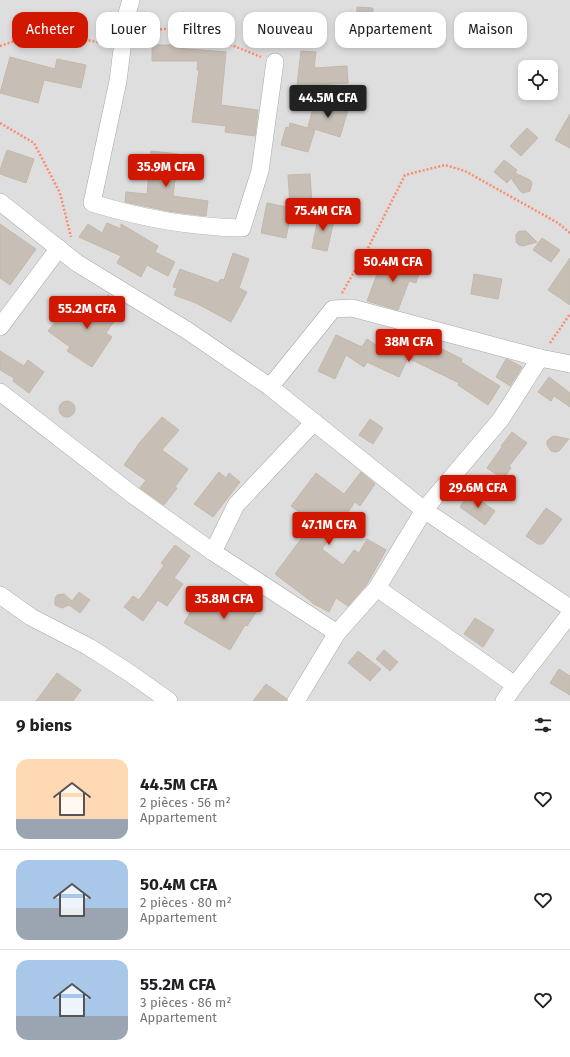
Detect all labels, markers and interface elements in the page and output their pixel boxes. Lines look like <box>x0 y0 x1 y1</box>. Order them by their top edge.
chip: Acheter <box>12 12 88 48</box>
chip: Louer <box>96 12 160 48</box>
chip: Filtres <box>168 12 235 48</box>
chip: Nouveau <box>243 12 327 48</box>
chip: Appartement <box>335 12 446 48</box>
chip: Maison <box>454 12 527 48</box>
map controls <box>518 60 558 100</box>
button: locate <box>518 60 558 100</box>
pin: 44.5M CFA <box>282 85 374 119</box>
text: 44.5M CFA <box>298 90 358 105</box>
pin: 35.9M CFA <box>120 154 212 188</box>
text: 35.9M CFA <box>137 159 195 174</box>
pin: 75.4M CFA <box>277 198 369 232</box>
text: 75.4M CFA <box>294 203 352 218</box>
pin: 50.4M CFA <box>347 249 439 283</box>
text: 50.4M CFA <box>364 254 422 269</box>
pin: 55.2M CFA <box>41 296 133 330</box>
text: 55.2M CFA <box>58 301 116 316</box>
pin: 38M CFA <box>372 329 446 363</box>
text: 38M CFA <box>385 334 433 349</box>
pin: 29.6M CFA <box>432 475 524 509</box>
text: 29.6M CFA <box>449 480 507 495</box>
pin: 47.1M CFA <box>283 512 375 546</box>
text: 47.1M CFA <box>301 517 357 532</box>
pin: 35.8M CFA <box>178 586 270 620</box>
text: 35.8M CFA <box>195 591 253 606</box>
icon: filters <box>532 714 554 736</box>
text: 9 biens <box>16 715 72 736</box>
text: 44.5M CFA <box>140 774 217 795</box>
icon: home <box>48 775 96 823</box>
icon: heart <box>532 788 554 810</box>
text: 2 pièces · 56 m² <box>140 795 231 810</box>
text: Appartement <box>140 810 217 825</box>
text: 50.4M CFA <box>140 874 217 895</box>
icon: home <box>48 876 96 924</box>
icon: heart <box>532 889 554 911</box>
text: 2 pièces · 80 m² <box>140 895 232 910</box>
text: Appartement <box>140 910 217 925</box>
text: 55.2M CFA <box>140 974 216 995</box>
icon: home <box>48 976 96 1024</box>
icon: heart <box>532 989 554 1011</box>
text: 3 pièces · 86 m² <box>140 995 231 1010</box>
text: Appartement <box>140 1010 217 1025</box>

